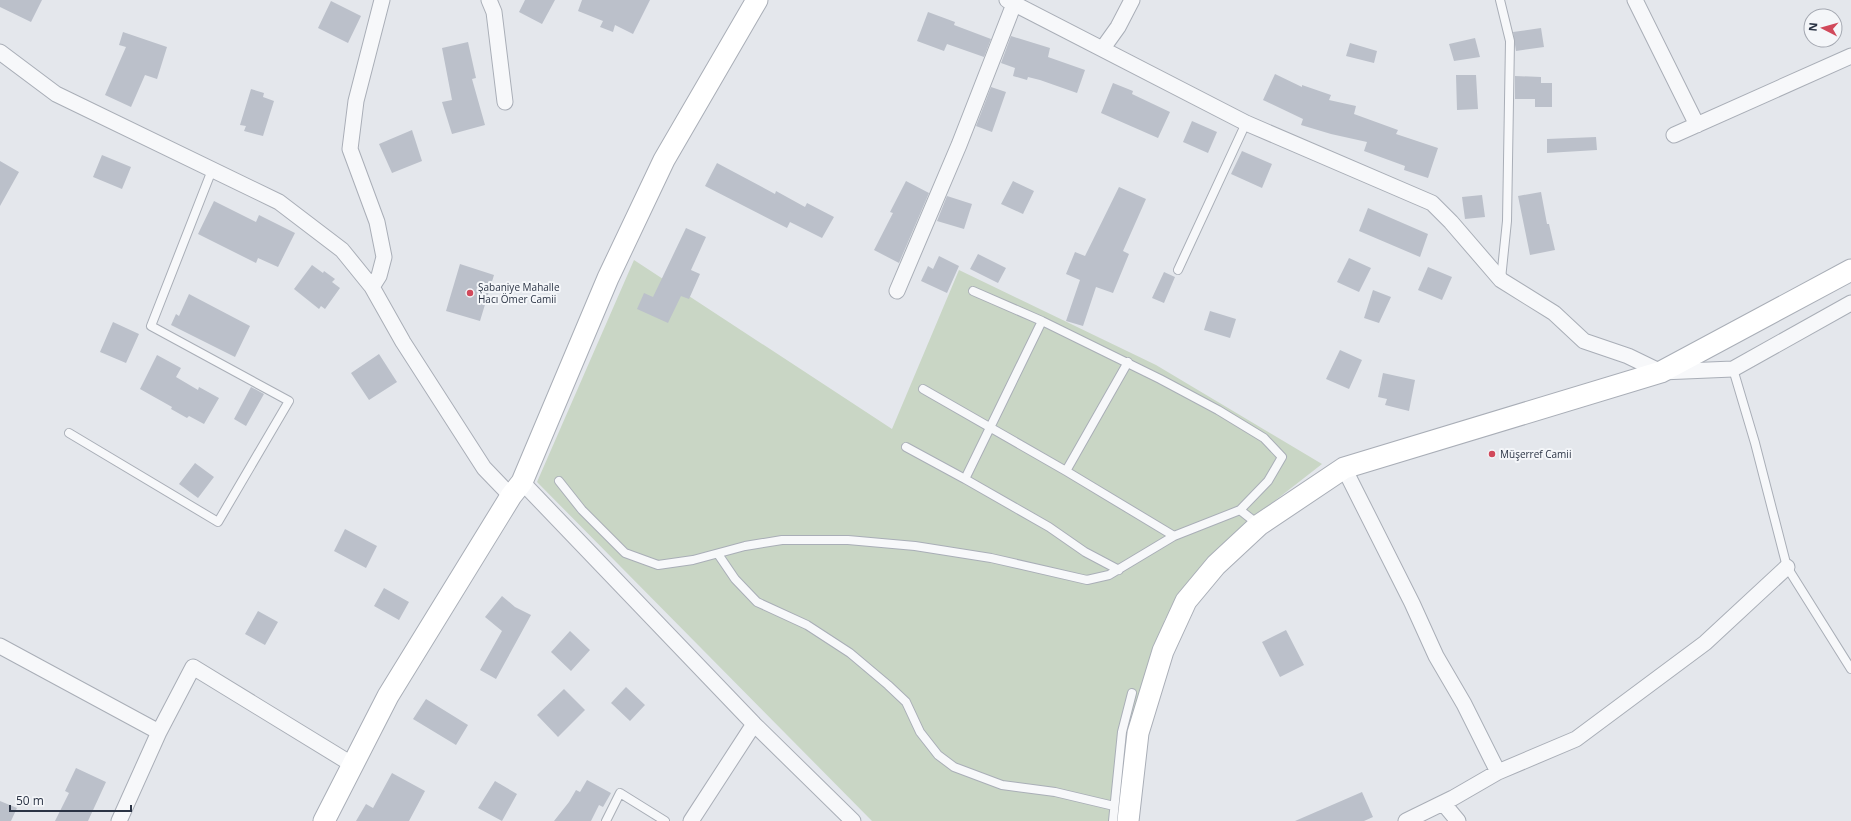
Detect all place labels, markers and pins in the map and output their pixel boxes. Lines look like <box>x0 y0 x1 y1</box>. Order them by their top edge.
place label: Şabaniye Mahalle Hacı Ömer Camii <box>478 280 560 306</box>
marker: Şabaniye Mahalle Hacı Ömer Camii <box>465 288 475 298</box>
place label: Müşerref Camii <box>1500 447 1571 461</box>
marker: Müşerref Camii <box>1487 449 1497 459</box>

